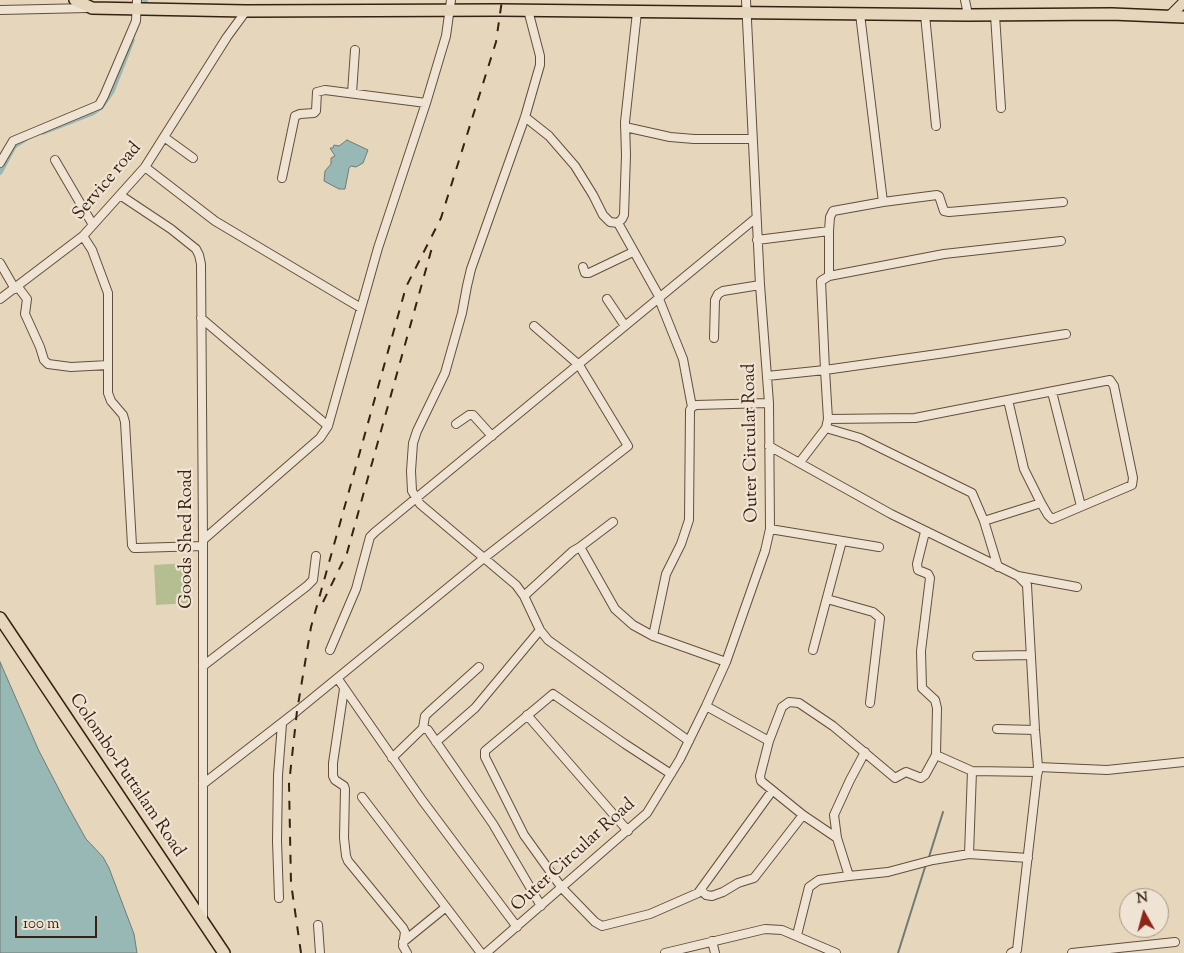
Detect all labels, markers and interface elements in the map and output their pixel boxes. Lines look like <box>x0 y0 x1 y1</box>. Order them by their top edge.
street label: Service road <box>69 138 147 226</box>
street label: Outer Circular Road <box>740 363 764 523</box>
street label: Goods Shed Road <box>177 469 199 609</box>
street label: Colombo-Puttalam Road <box>63 690 189 862</box>
street label: Outer Circular Road <box>508 795 640 917</box>
north arrow <box>1119 888 1169 938</box>
text: N <box>1136 888 1149 910</box>
scale bar <box>18 906 100 938</box>
text: 100 m <box>23 914 59 935</box>

